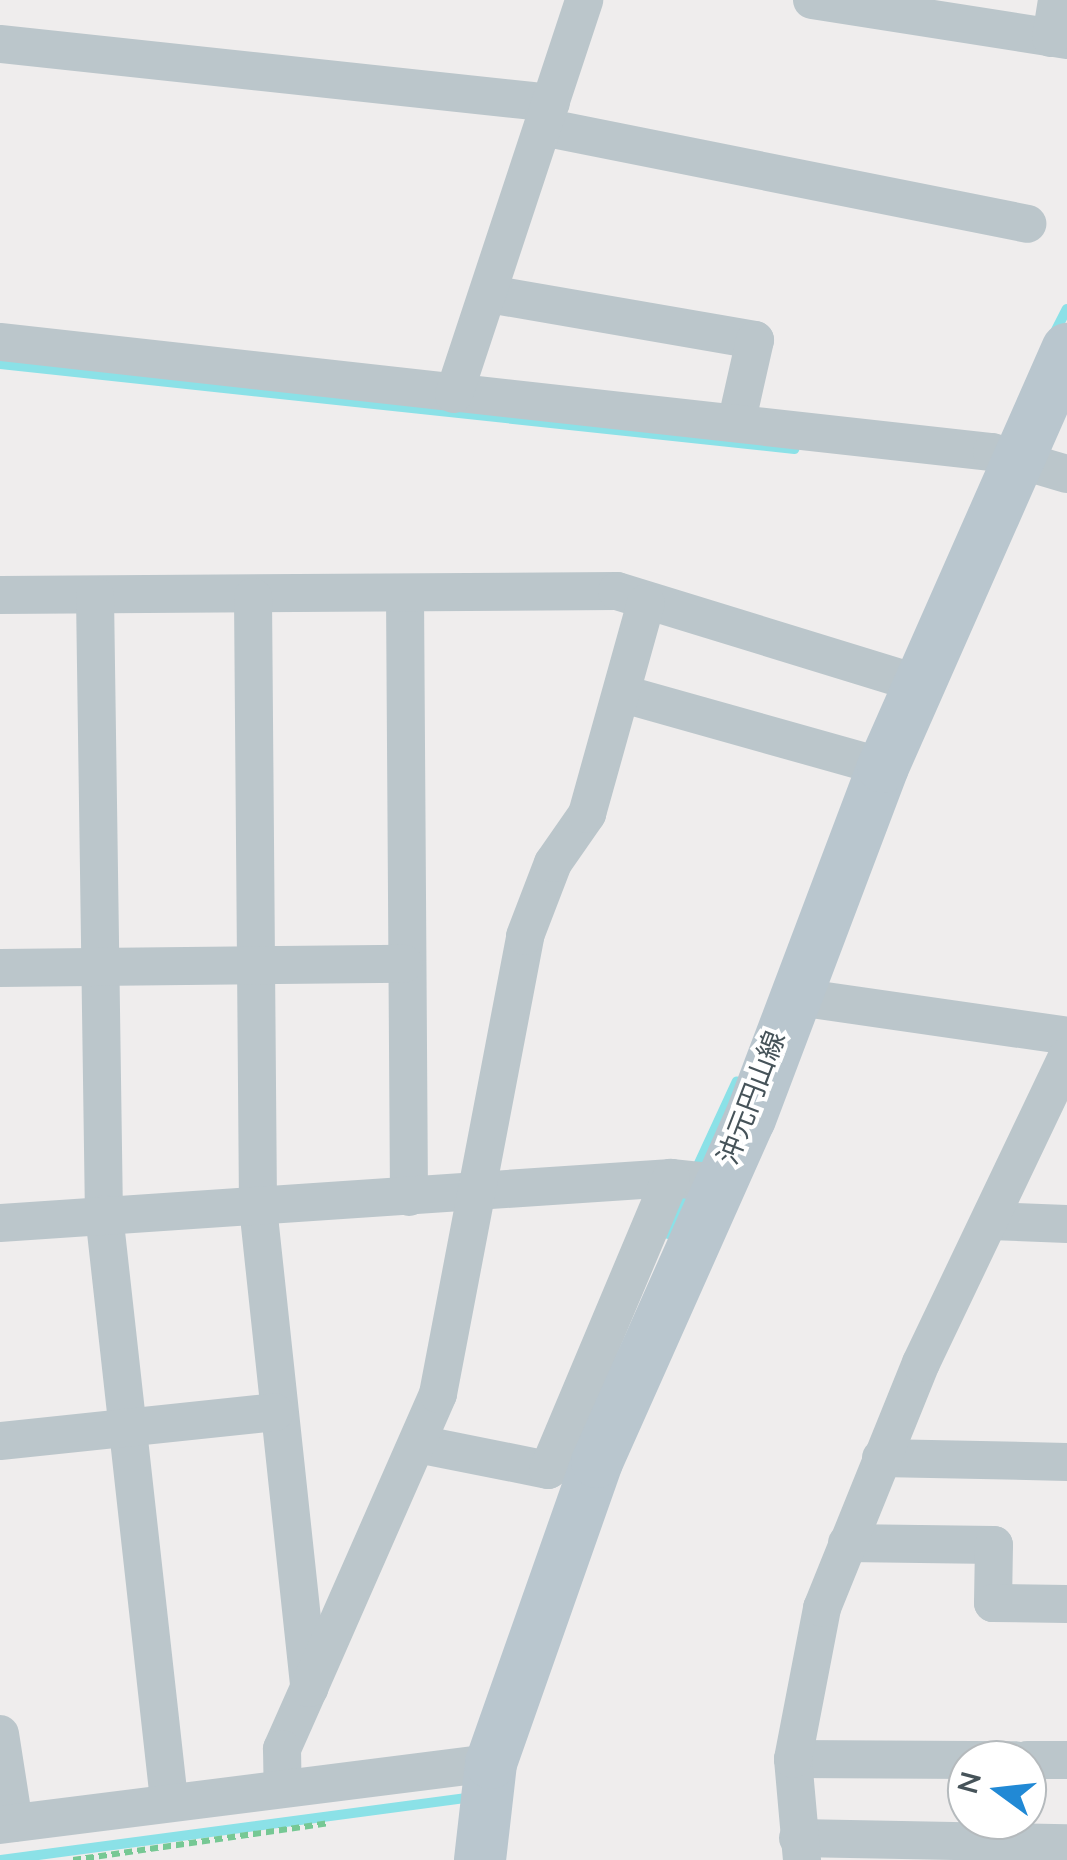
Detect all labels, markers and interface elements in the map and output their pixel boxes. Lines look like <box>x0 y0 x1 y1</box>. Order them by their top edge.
street label: 沖元円山線 <box>711 1027 793 1169</box>
north arrow <box>947 1740 1047 1840</box>
text: N <box>949 1768 991 1798</box>

